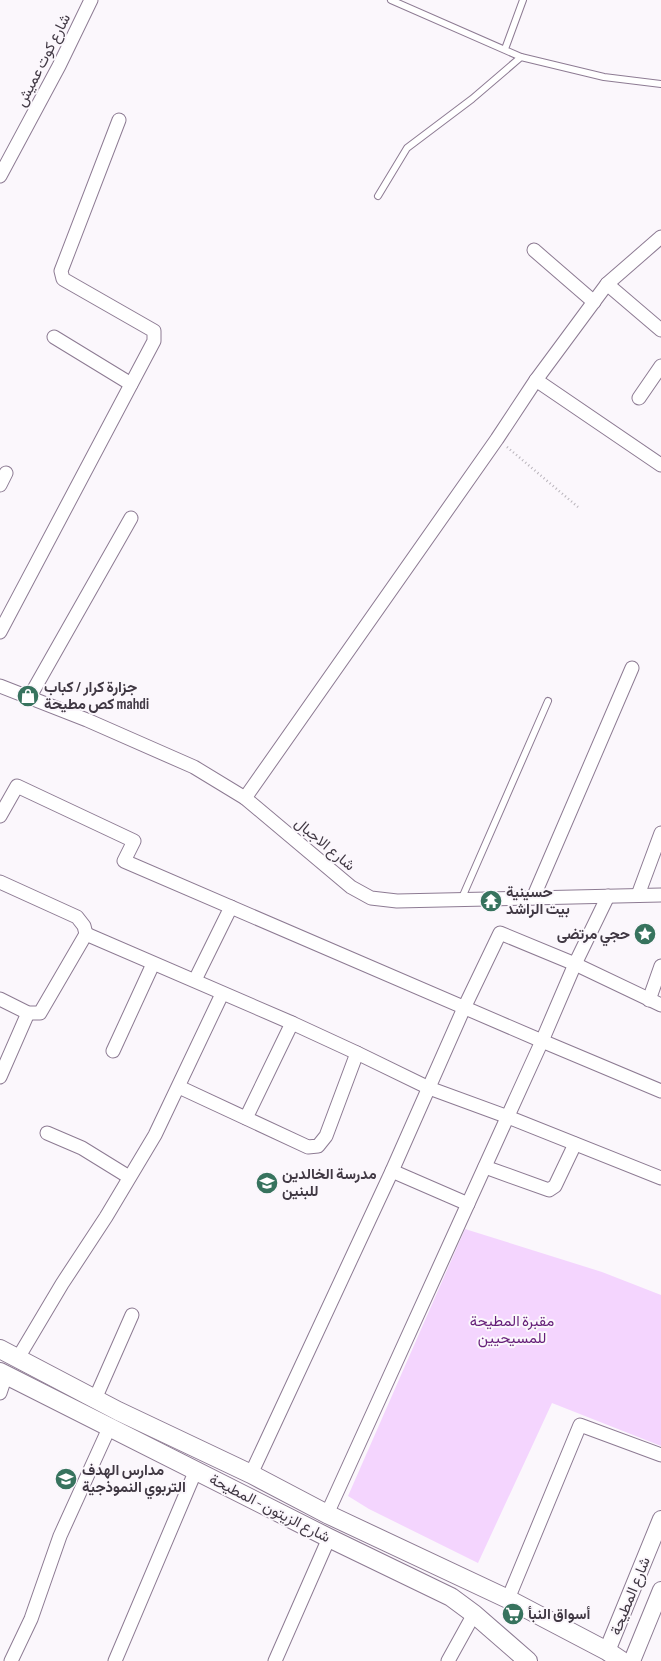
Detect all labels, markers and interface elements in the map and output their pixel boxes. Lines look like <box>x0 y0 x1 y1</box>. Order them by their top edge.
street label: شارع كوت عميش <box>12 10 76 110</box>
place label: جزارة كرار / كباب كص مطيحة mahdi <box>44 678 149 714</box>
shop icon: جزارة كرار / كباب كص مطيحة mahdi <box>15 683 41 709</box>
street label: شارع الاجبال <box>290 814 359 876</box>
place label: حسينية بيت الراشد <box>506 883 570 919</box>
temple icon: حسينية بيت الراشد <box>478 888 504 914</box>
place icon: حجي مرتضى <box>632 921 658 947</box>
place label: حجي مرتضى <box>557 925 630 947</box>
place label: مدرسة الخالدين للبنين <box>282 1165 377 1201</box>
school or university icon: مدرسة الخالدين للبنين <box>254 1170 280 1196</box>
park label: مقبرة المطيحة للمسيحيين <box>470 1312 554 1348</box>
place label: مدارس الهدف التربوي النموذجية <box>82 1461 186 1500</box>
school or university icon: مدارس الهدف التربوي النموذجية <box>53 1466 79 1492</box>
street label: شارع الزيتون - المطيحة <box>206 1470 334 1548</box>
street label: شارع المطيحة <box>606 1554 656 1638</box>
supermarket icon: أسواق النبأ <box>500 1601 526 1627</box>
place label: أسواق النبأ <box>528 1605 590 1624</box>

